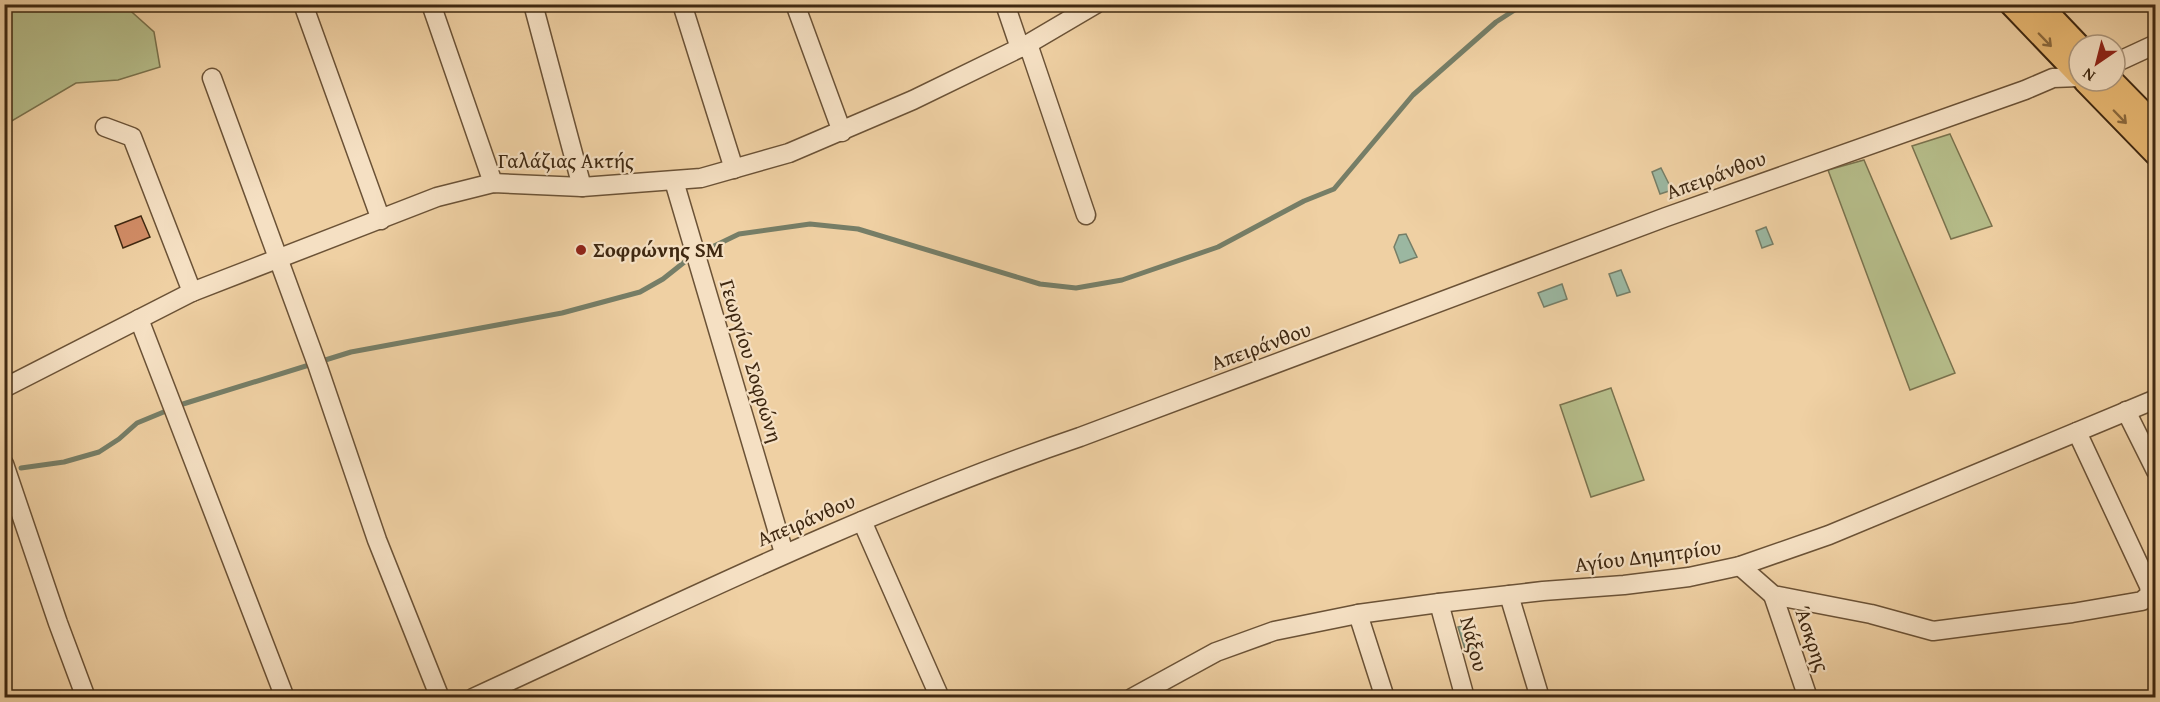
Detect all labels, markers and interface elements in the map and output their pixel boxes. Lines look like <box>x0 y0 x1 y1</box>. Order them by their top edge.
one-way arrow <box>2038 32 2052 47</box>
north arrow <box>2067 33 2127 93</box>
text: N <box>2077 62 2100 88</box>
one-way arrow <box>2113 110 2128 125</box>
street label: Απειράνθου <box>1661 142 1770 207</box>
street label: Γαλάζιας Ακτής <box>498 145 634 176</box>
place label: Σοφρώνης SM <box>593 234 724 265</box>
marker: Σοφρώνης SM <box>574 243 588 257</box>
street label: Γεωργίου Σοφρώνη <box>712 276 791 446</box>
street label: Απειράνθου <box>1206 313 1315 378</box>
street label: Απειράνθου <box>752 485 860 554</box>
street label: Αγίου Δημητρίου <box>1573 531 1723 580</box>
street label: Άσκρης <box>1787 602 1838 676</box>
street label: Νάξου <box>1452 613 1497 675</box>

